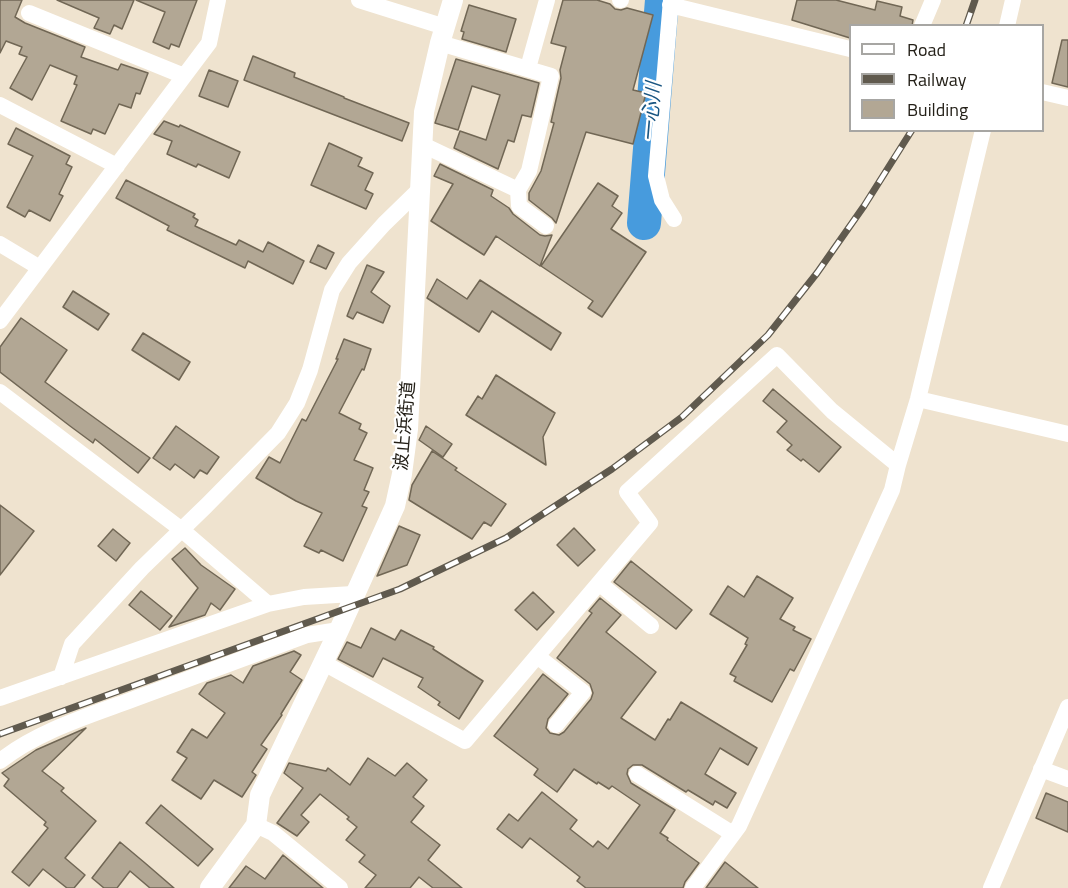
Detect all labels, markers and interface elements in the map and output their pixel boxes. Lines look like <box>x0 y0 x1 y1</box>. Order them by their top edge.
legend <box>849 24 1044 132</box>
text: Road <box>907 36 946 63</box>
text: Railway <box>907 66 966 93</box>
water label: 一心川 <box>638 81 668 143</box>
text: Building <box>907 96 968 123</box>
street label: 波止浜街道 <box>391 380 421 472</box>

